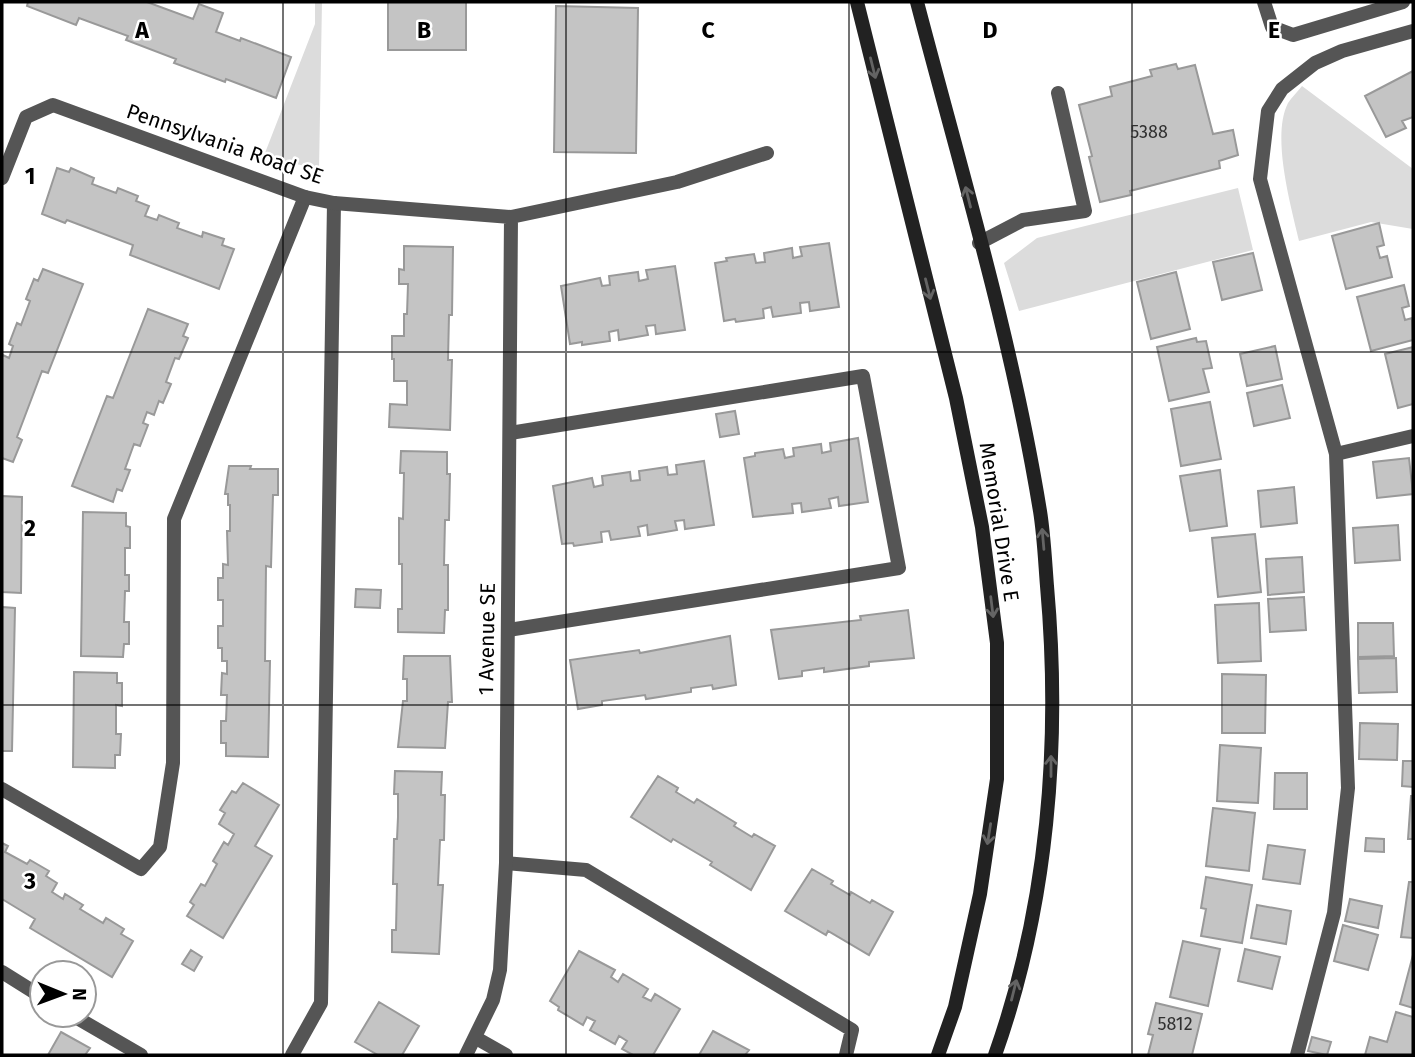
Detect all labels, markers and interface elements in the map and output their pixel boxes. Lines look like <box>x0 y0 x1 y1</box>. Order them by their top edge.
text: A <box>134 16 149 44</box>
text: B <box>417 16 431 44</box>
text: C <box>701 16 715 44</box>
text: D <box>983 16 998 44</box>
text: E <box>1268 16 1280 44</box>
one-way arrow <box>867 56 880 79</box>
street label: Pennsylvania Road SE <box>123 98 327 190</box>
house number: 5388 <box>1130 121 1168 143</box>
text: 1 <box>25 162 35 190</box>
one-way arrow <box>961 187 974 209</box>
one-way arrow <box>922 277 935 300</box>
street label: Memorial Drive E <box>974 440 1024 604</box>
text: 2 <box>24 514 36 542</box>
one-way arrow <box>1036 528 1049 551</box>
street label: 1 Avenue SE <box>473 582 501 696</box>
one-way arrow <box>986 596 999 618</box>
one-way arrow <box>1044 755 1058 778</box>
one-way arrow <box>982 822 995 845</box>
text: 3 <box>23 867 36 895</box>
north arrow <box>28 959 98 1029</box>
one-way arrow <box>1008 979 1021 1002</box>
text: N <box>68 988 91 1001</box>
house number: 5812 <box>1157 1013 1193 1035</box>

